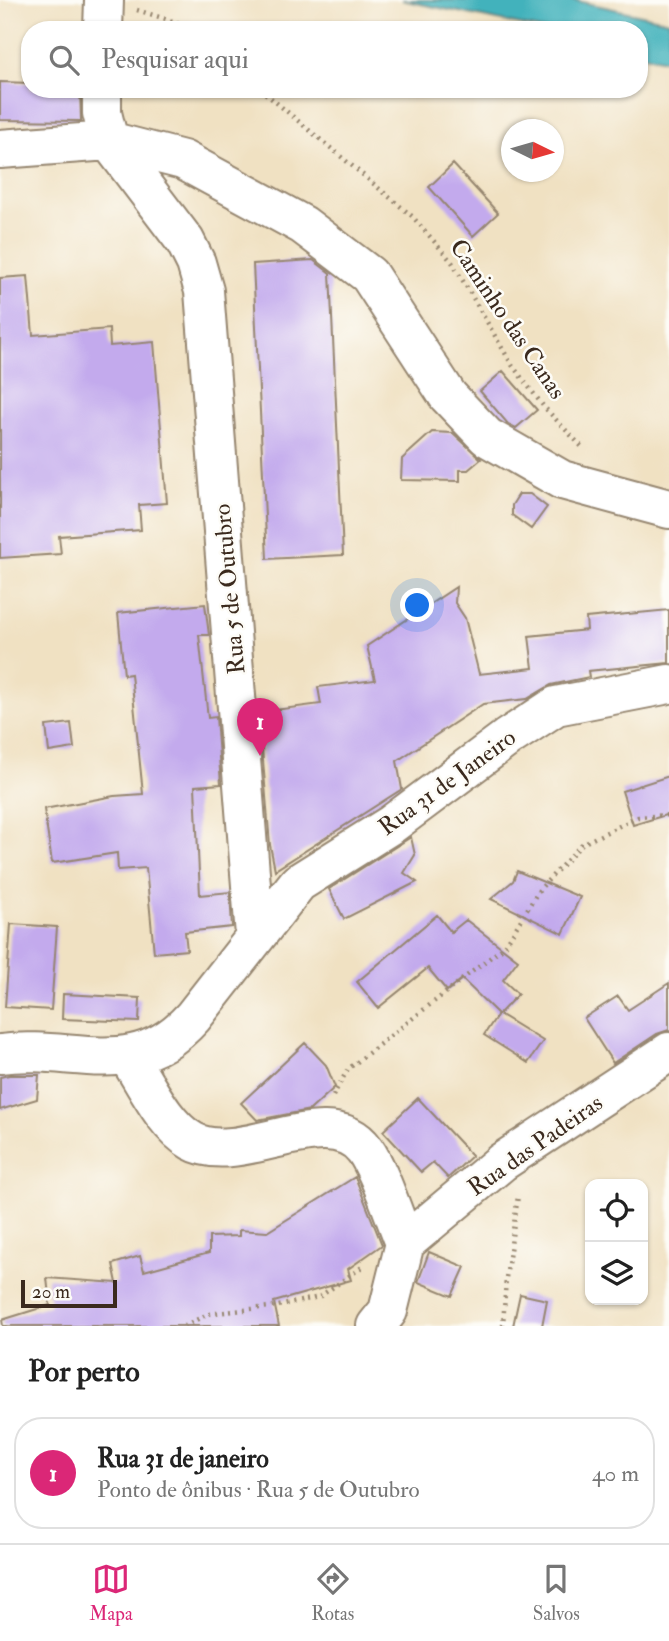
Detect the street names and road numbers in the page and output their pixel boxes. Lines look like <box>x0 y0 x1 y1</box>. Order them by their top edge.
street label: Caminho das Canas <box>443 233 573 405</box>
street label: Rua 5 de Outubro <box>207 502 252 675</box>
street label: Rua 31 de Janeiro <box>373 722 522 843</box>
street label: Rua das Padeiras <box>462 1087 609 1203</box>

